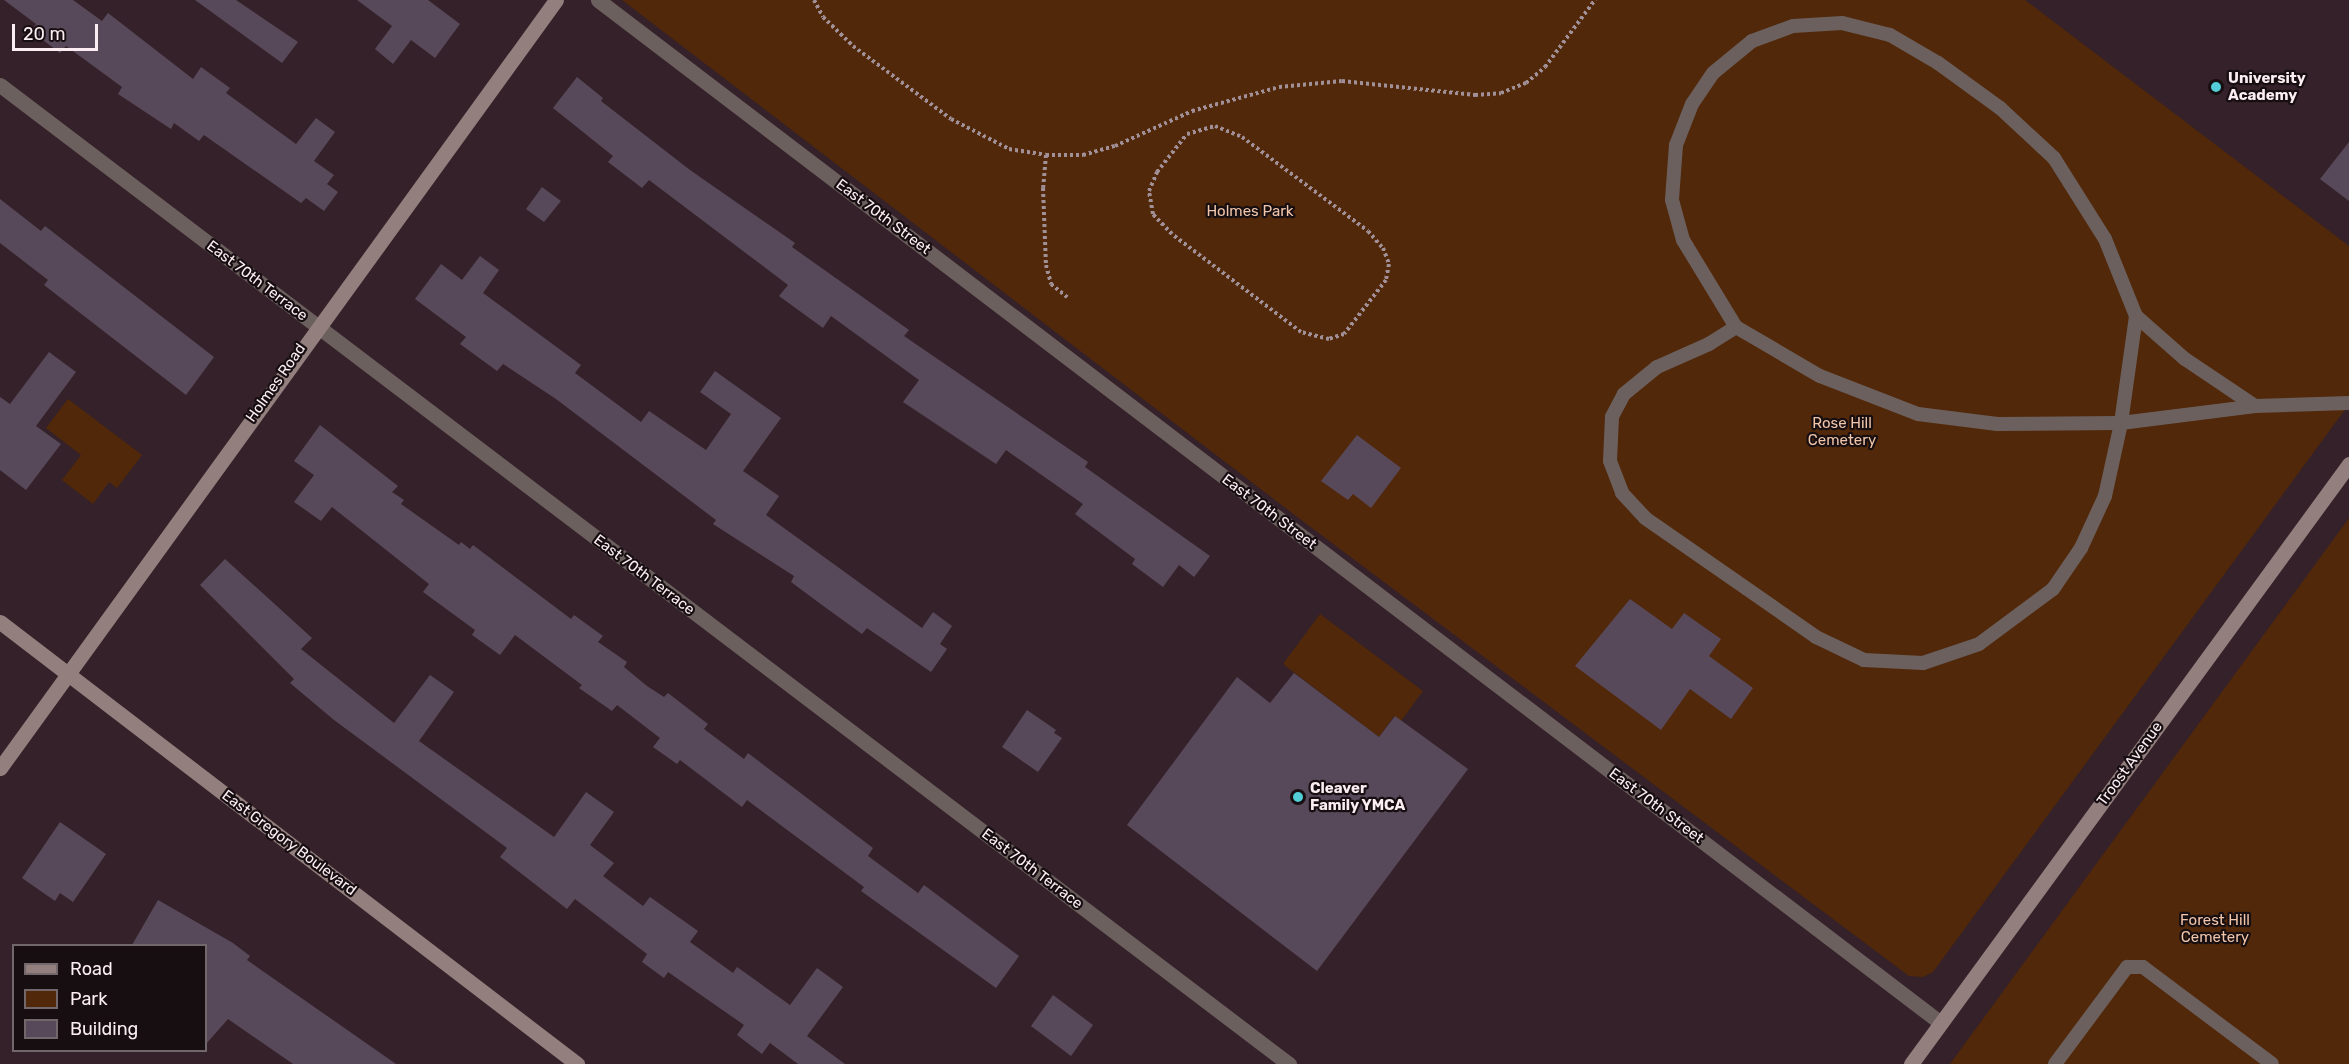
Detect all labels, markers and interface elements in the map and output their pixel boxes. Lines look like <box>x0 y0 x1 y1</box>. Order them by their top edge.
scale bar <box>15 12 100 50</box>
text: 20 m <box>23 23 65 45</box>
place label: University Academy <box>2228 69 2306 104</box>
marker: University Academy <box>2209 80 2223 94</box>
street label: East 70th Street <box>832 176 934 258</box>
park label: Holmes Park <box>1206 203 1294 221</box>
street label: East 70th Terrace <box>203 237 311 325</box>
street label: Holmes Road <box>242 340 310 426</box>
park label: Rose Hill Cemetery <box>1808 414 1876 449</box>
street label: East 70th Street <box>1218 471 1320 553</box>
street label: East 70th Terrace <box>590 531 698 619</box>
street label: Troost Avenue <box>2093 718 2167 810</box>
street label: East 70th Street <box>1605 765 1707 847</box>
place label: Cleaver Family YMCA <box>1310 779 1406 814</box>
street label: East Gregory Boulevard <box>218 786 360 900</box>
marker: Cleaver Family YMCA <box>1291 790 1305 804</box>
street label: East 70th Terrace <box>978 825 1086 913</box>
park label: Forest Hill Cemetery <box>2180 911 2250 946</box>
legend <box>12 944 207 1052</box>
text: Road <box>70 958 113 980</box>
text: Park <box>70 988 107 1010</box>
text: Building <box>70 1018 138 1040</box>

